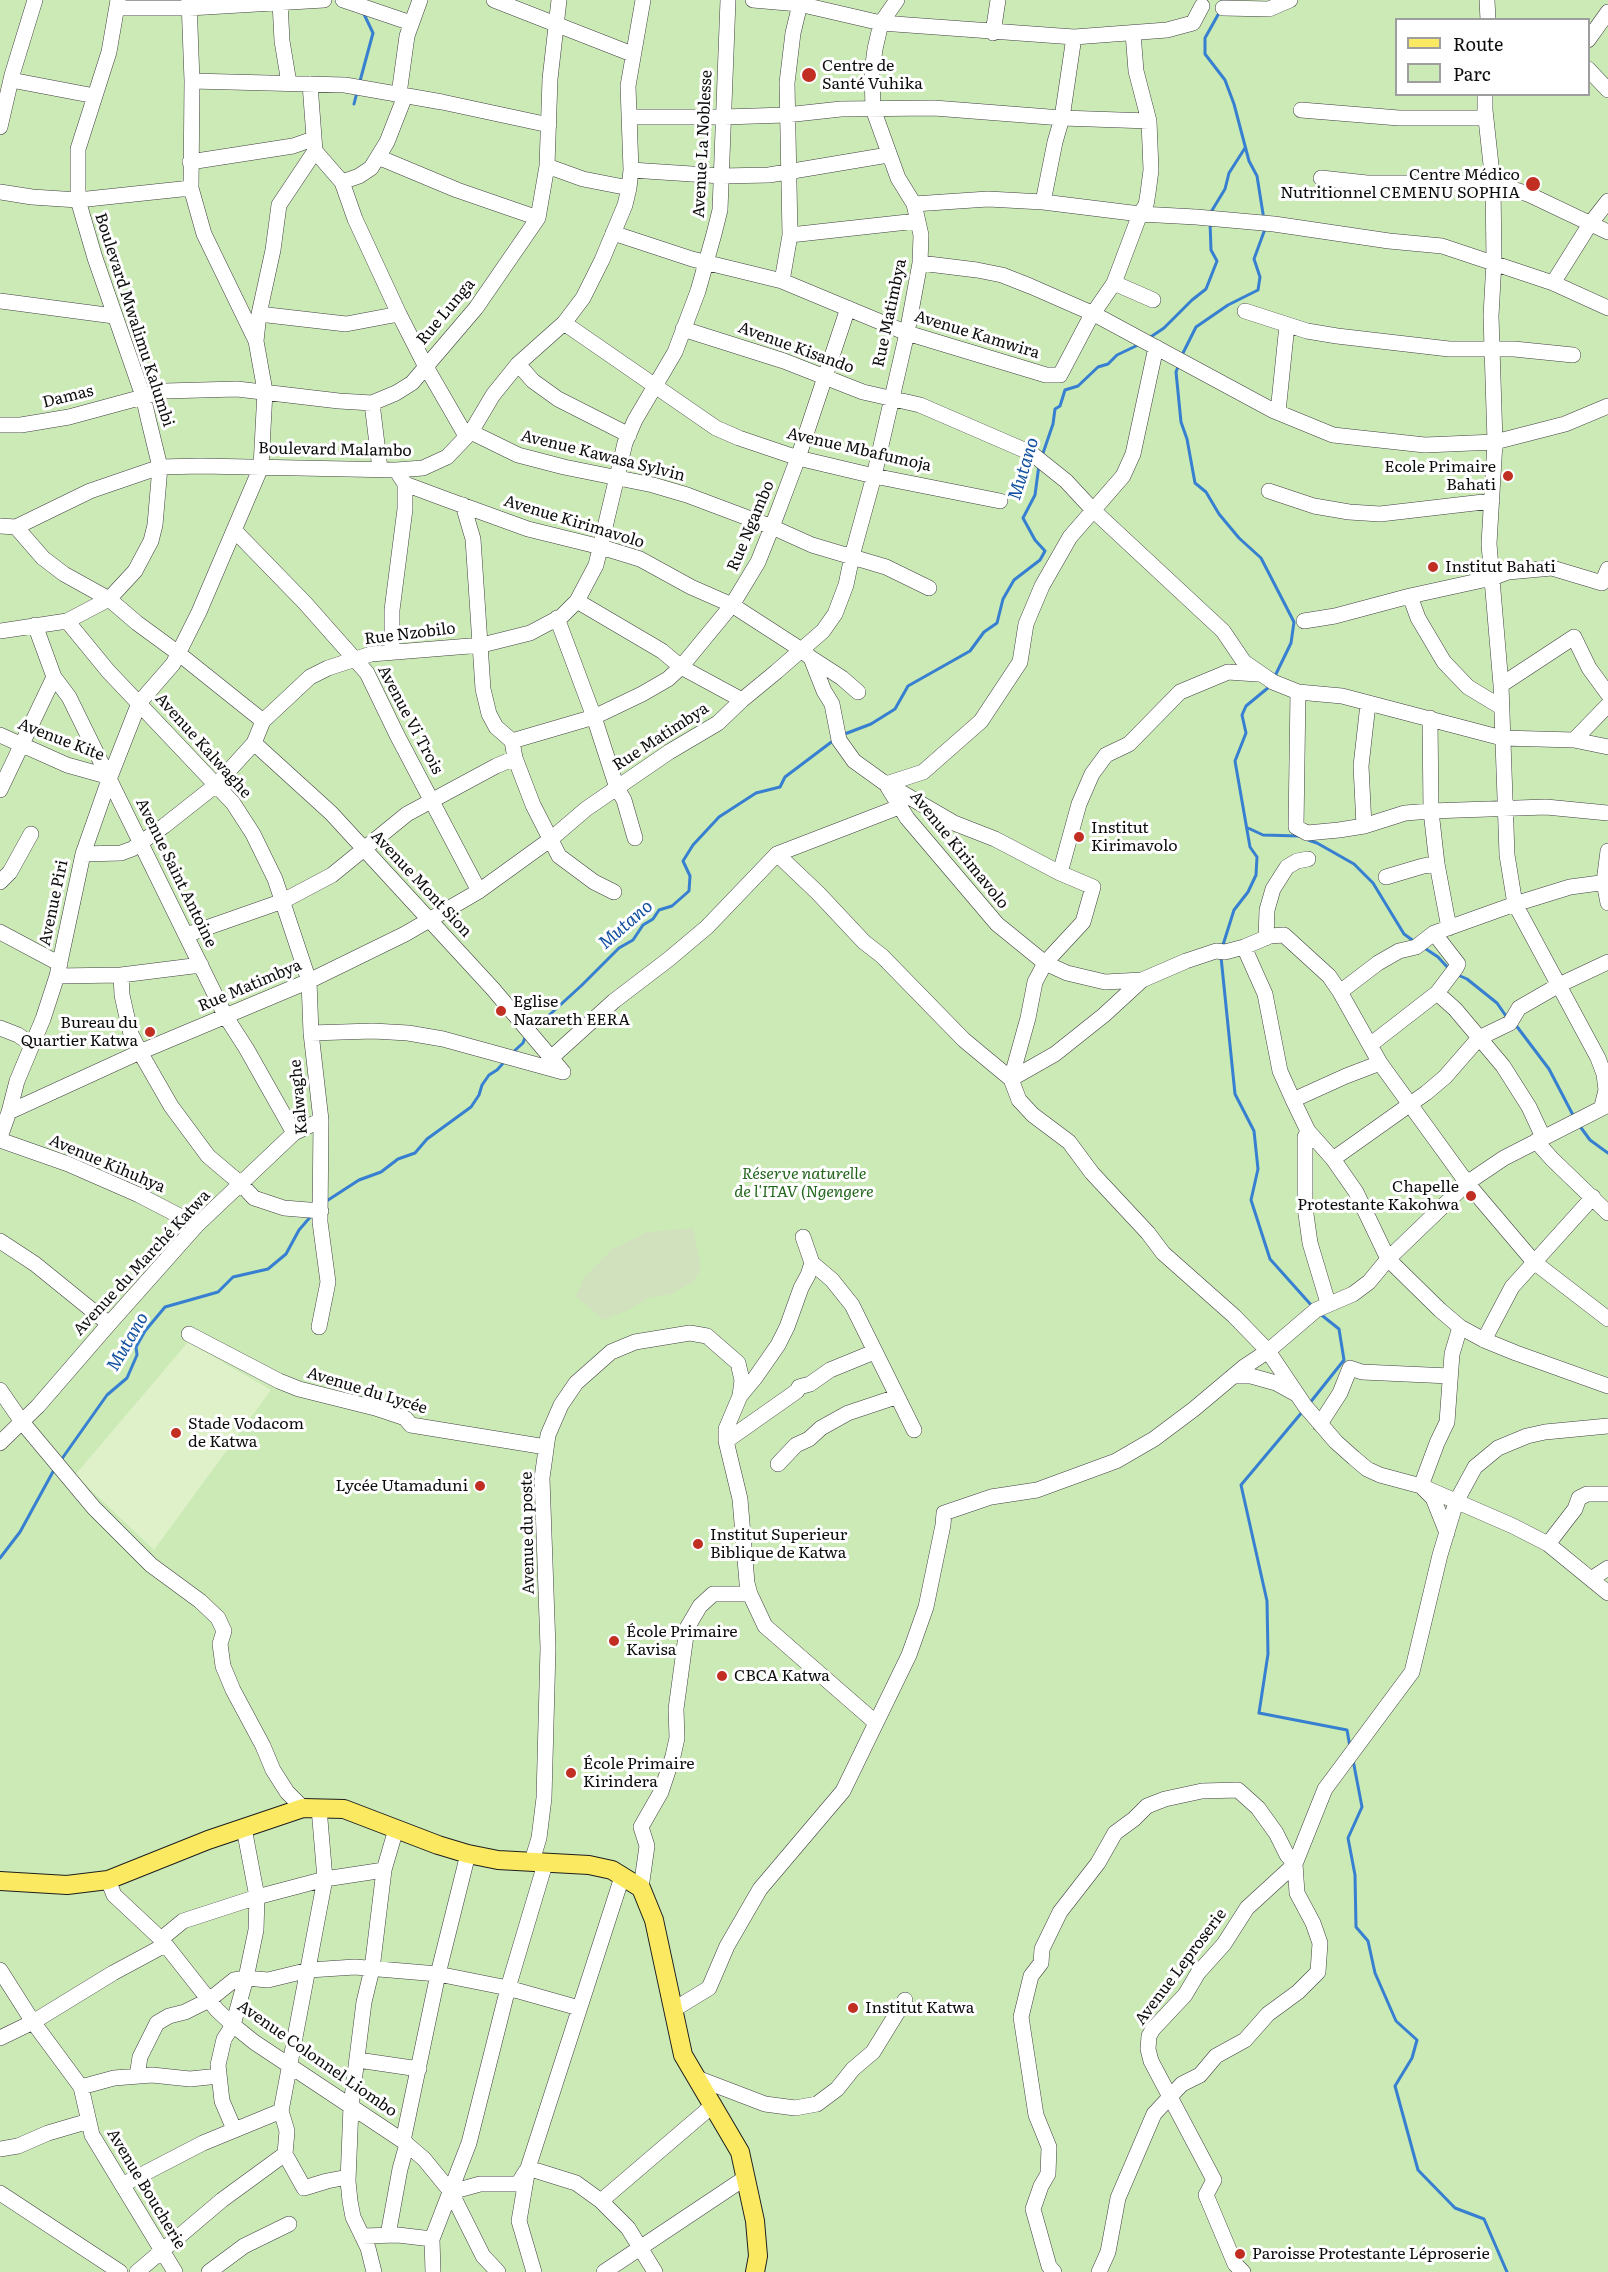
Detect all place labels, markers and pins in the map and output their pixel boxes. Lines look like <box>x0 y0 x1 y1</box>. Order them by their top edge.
place label: Centre de Santé Vuhika <box>822 56 923 94</box>
marker: Centre de Santé Vuhika <box>800 66 818 84</box>
place label: Centre Médico Nutritionnel CEMENU SOPHIA <box>1280 165 1520 203</box>
marker: Centre Médico Nutritionnel CEMENU SOPHIA <box>1524 175 1542 193</box>
place label: Ecole Primaire Bahati <box>1384 457 1496 495</box>
marker: Ecole Primaire Bahati <box>1501 469 1515 483</box>
place label: Institut Bahati <box>1445 557 1556 577</box>
marker: Institut Bahati <box>1426 560 1440 574</box>
place label: Institut Kirimavolo <box>1091 818 1178 856</box>
marker: Institut Kirimavolo <box>1072 830 1086 844</box>
place label: Eglise Nazareth EERA <box>513 992 630 1030</box>
marker: Eglise Nazareth EERA <box>494 1004 508 1018</box>
place label: Bureau du Quartier Katwa <box>21 1013 138 1051</box>
marker: Bureau du Quartier Katwa <box>143 1025 157 1039</box>
place label: Chapelle Protestante Kakohwa <box>1297 1177 1459 1215</box>
marker: Chapelle Protestante Kakohwa <box>1464 1189 1478 1203</box>
place label: Stade Vodacom de Katwa <box>188 1414 304 1452</box>
marker: Stade Vodacom de Katwa <box>169 1426 183 1440</box>
place label: Lycée Utamaduni <box>336 1476 468 1496</box>
marker: Lycée Utamaduni <box>473 1479 487 1493</box>
place label: Institut Superieur Biblique de Katwa <box>710 1525 847 1563</box>
marker: Institut Superieur Biblique de Katwa <box>691 1537 705 1551</box>
place label: École Primaire Kavisa <box>626 1622 738 1660</box>
marker: École Primaire Kavisa <box>607 1634 621 1648</box>
place label: CBCA Katwa <box>734 1666 830 1686</box>
marker: CBCA Katwa <box>715 1669 729 1683</box>
place label: École Primaire Kirindera <box>583 1754 695 1792</box>
marker: École Primaire Kirindera <box>564 1766 578 1780</box>
place label: Institut Katwa <box>865 1998 974 2018</box>
marker: Institut Katwa <box>846 2001 860 2015</box>
place label: Paroisse Protestante Léproserie <box>1252 2244 1490 2264</box>
marker: Paroisse Protestante Léproserie <box>1233 2247 1247 2261</box>

